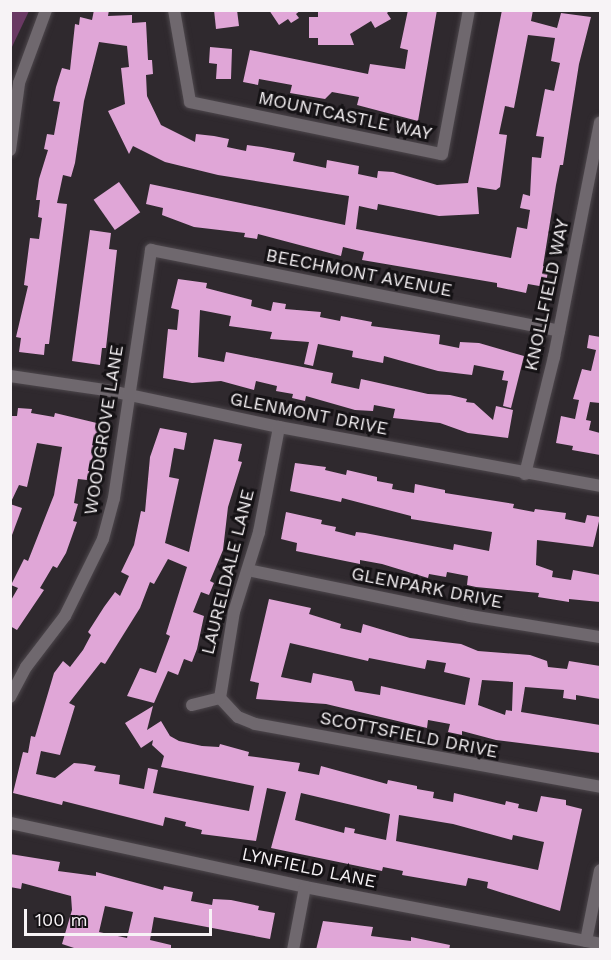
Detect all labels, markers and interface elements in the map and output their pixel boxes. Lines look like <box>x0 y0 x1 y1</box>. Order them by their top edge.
street label: MOUNTCASTLE WAY <box>256 87 434 145</box>
street label: KNOLLFIELD WAY <box>520 217 574 373</box>
street label: BEECHMONT AVENUE <box>263 244 455 302</box>
street label: WOODGROVE LANE <box>80 343 128 517</box>
street label: GLENMONT DRIVE <box>228 388 390 440</box>
street label: LAURELDALE LANE <box>197 487 259 657</box>
street label: GLENPARK DRIVE <box>349 563 505 613</box>
street label: SCOTTSFIELD DRIVE <box>318 707 500 763</box>
street label: LYNFIELD LANE <box>240 843 378 893</box>
scale bar <box>27 897 214 935</box>
text: 100 m <box>35 909 88 930</box>

